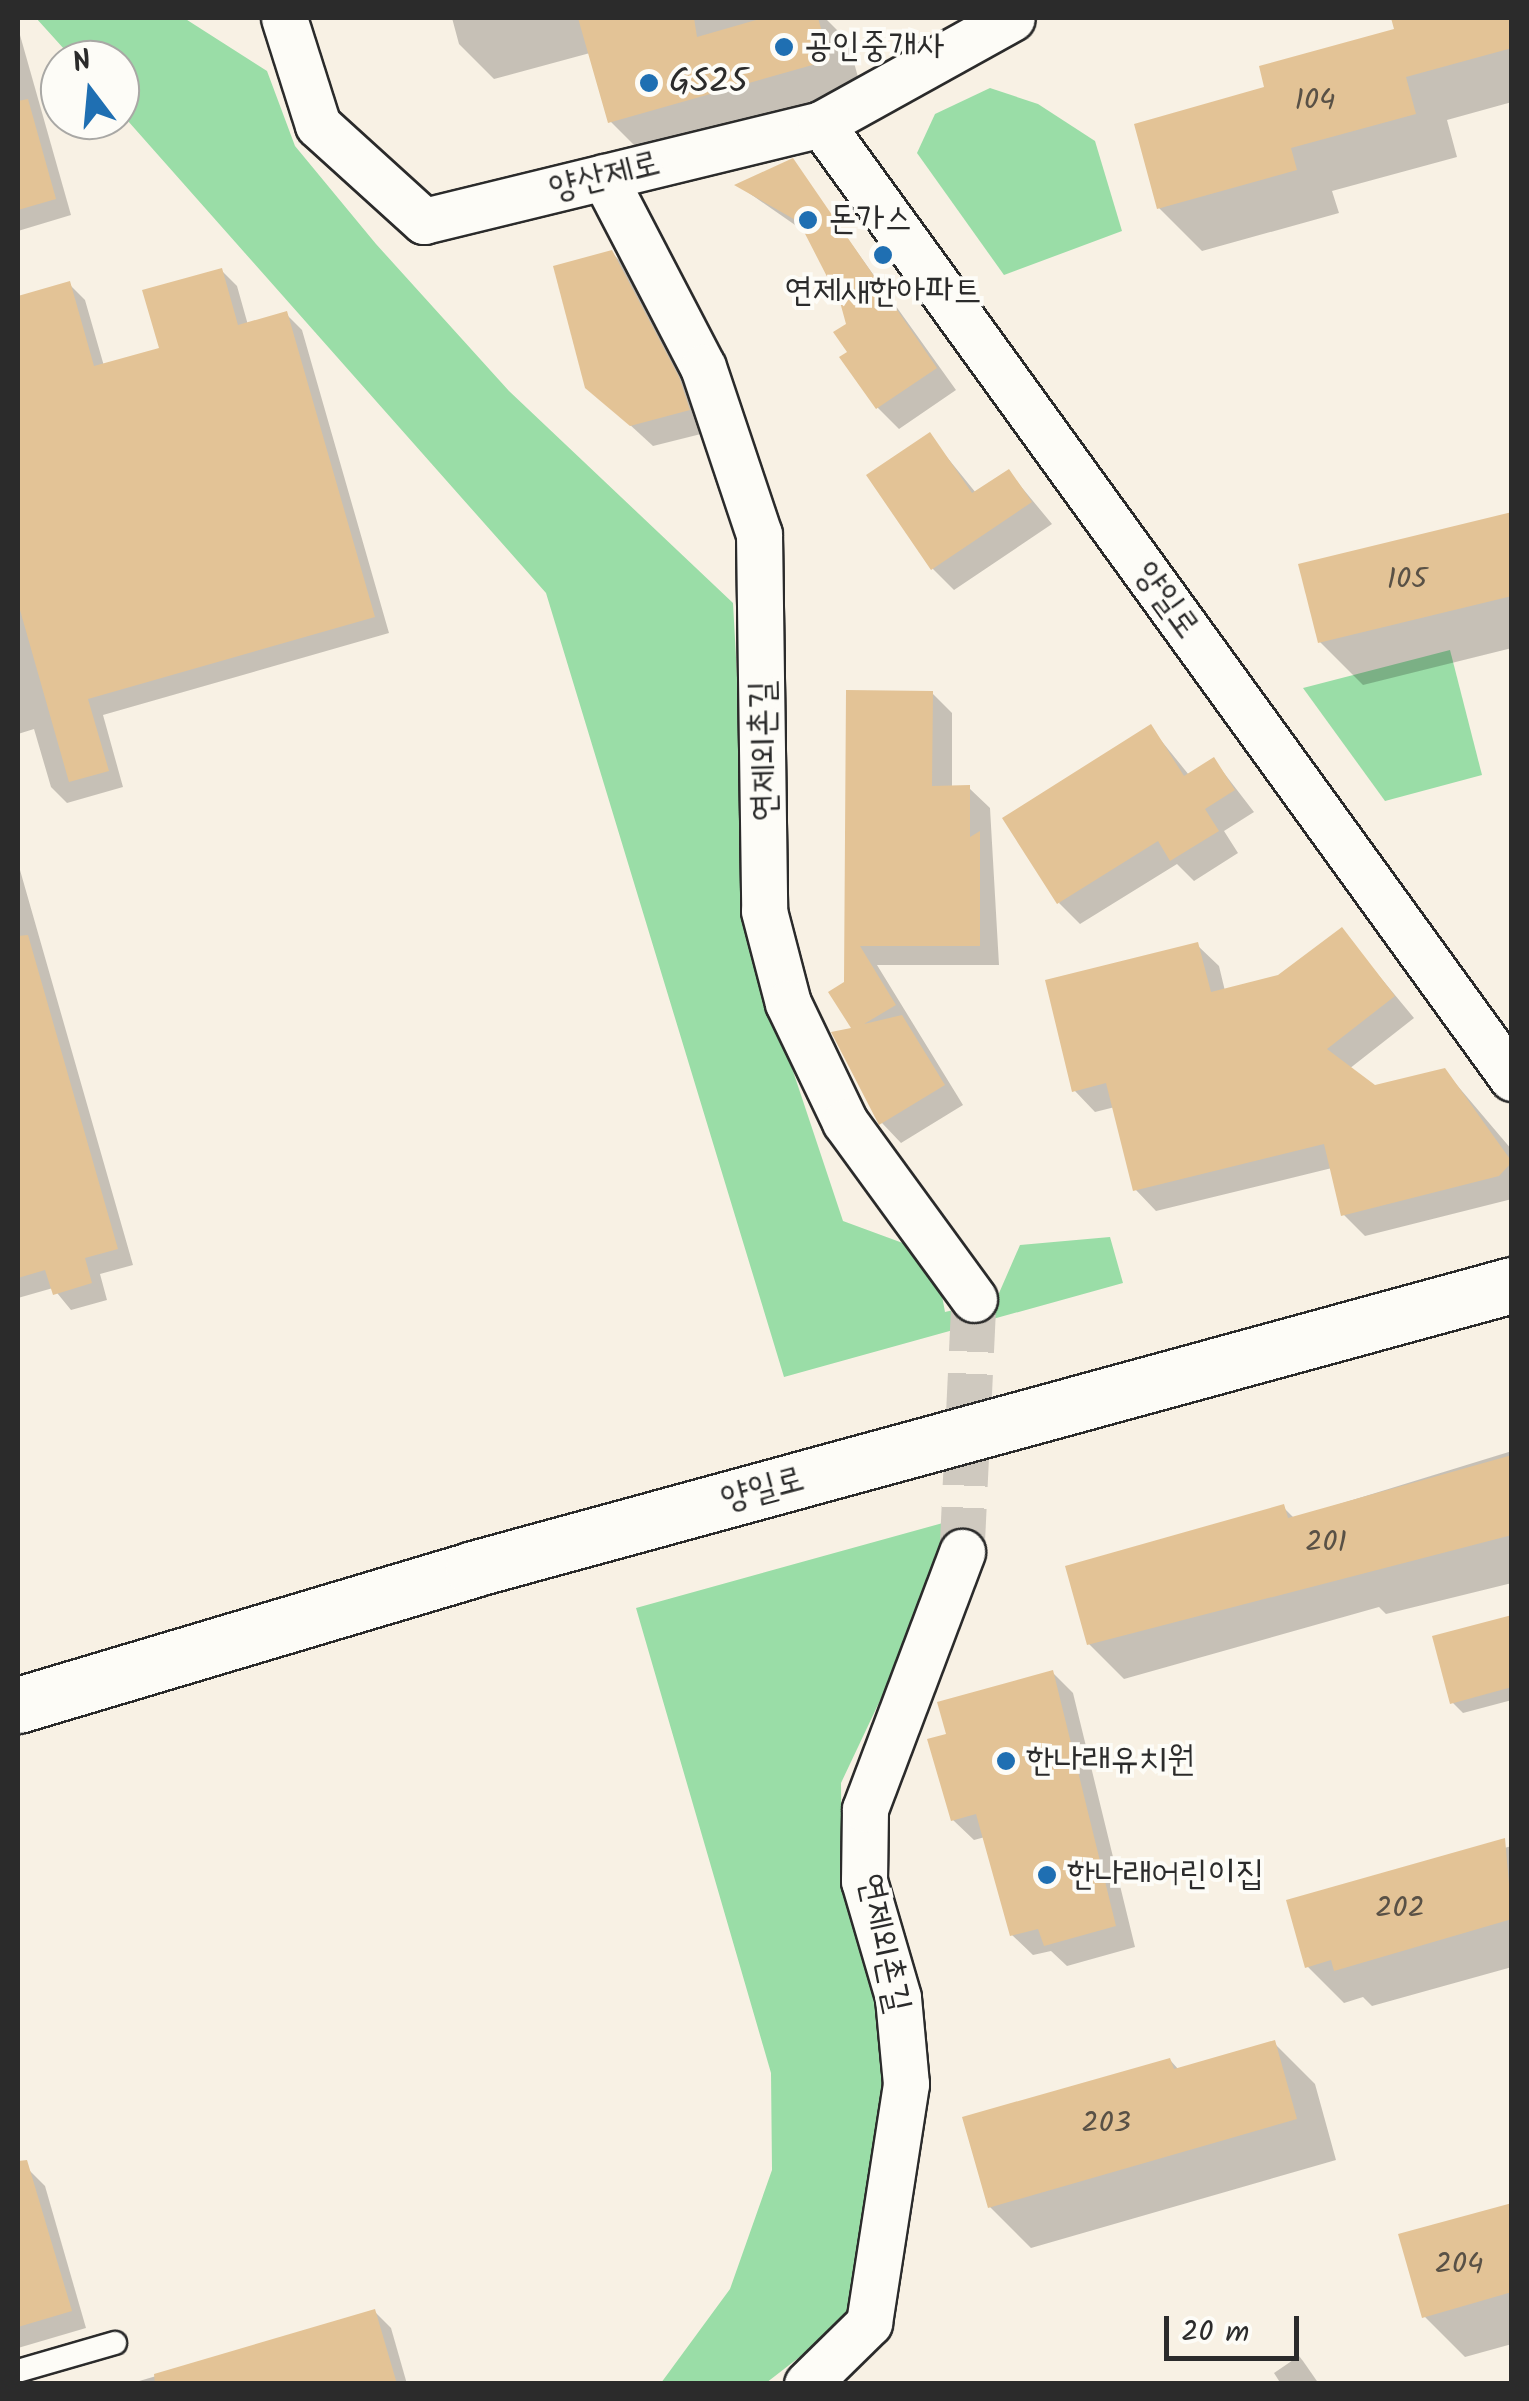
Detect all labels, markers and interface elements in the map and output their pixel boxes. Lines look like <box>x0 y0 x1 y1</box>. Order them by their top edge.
place label: 공인중개사 <box>804 26 945 68</box>
marker: 공인중개사 <box>773 36 795 58</box>
text: N <box>67 39 97 87</box>
north arrow <box>40 40 140 140</box>
place label: GS25 <box>669 62 748 104</box>
marker: GS25 <box>638 72 660 94</box>
house number: 104 <box>1295 83 1335 119</box>
street label: 양산제로 <box>545 143 665 211</box>
place label: 돈가스 <box>828 199 912 241</box>
marker: 돈가스 <box>797 209 819 231</box>
marker: 연제새한아파트 <box>872 244 894 266</box>
place label: 연제새한아파트 <box>784 271 982 313</box>
street label: 양일로 <box>1124 554 1208 648</box>
house number: 105 <box>1387 562 1427 598</box>
street label: 연제외촌길 <box>743 680 787 822</box>
street label: 양일로 <box>717 1459 809 1521</box>
house number: 201 <box>1305 1525 1347 1561</box>
place label: 한나래유치원 <box>1026 1740 1195 1782</box>
marker: 한나래유치원 <box>995 1750 1017 1772</box>
place label: 한나래어린이집 <box>1067 1854 1264 1896</box>
marker: 한나래어린이집 <box>1036 1864 1058 1886</box>
street label: 연제외촌길 <box>848 1870 918 2016</box>
house number: 202 <box>1375 1891 1425 1927</box>
house number: 203 <box>1081 2106 1131 2142</box>
house number: 204 <box>1435 2247 1483 2283</box>
scale bar <box>1169 2296 1304 2358</box>
text: 20 m <box>1181 2309 1249 2357</box>

